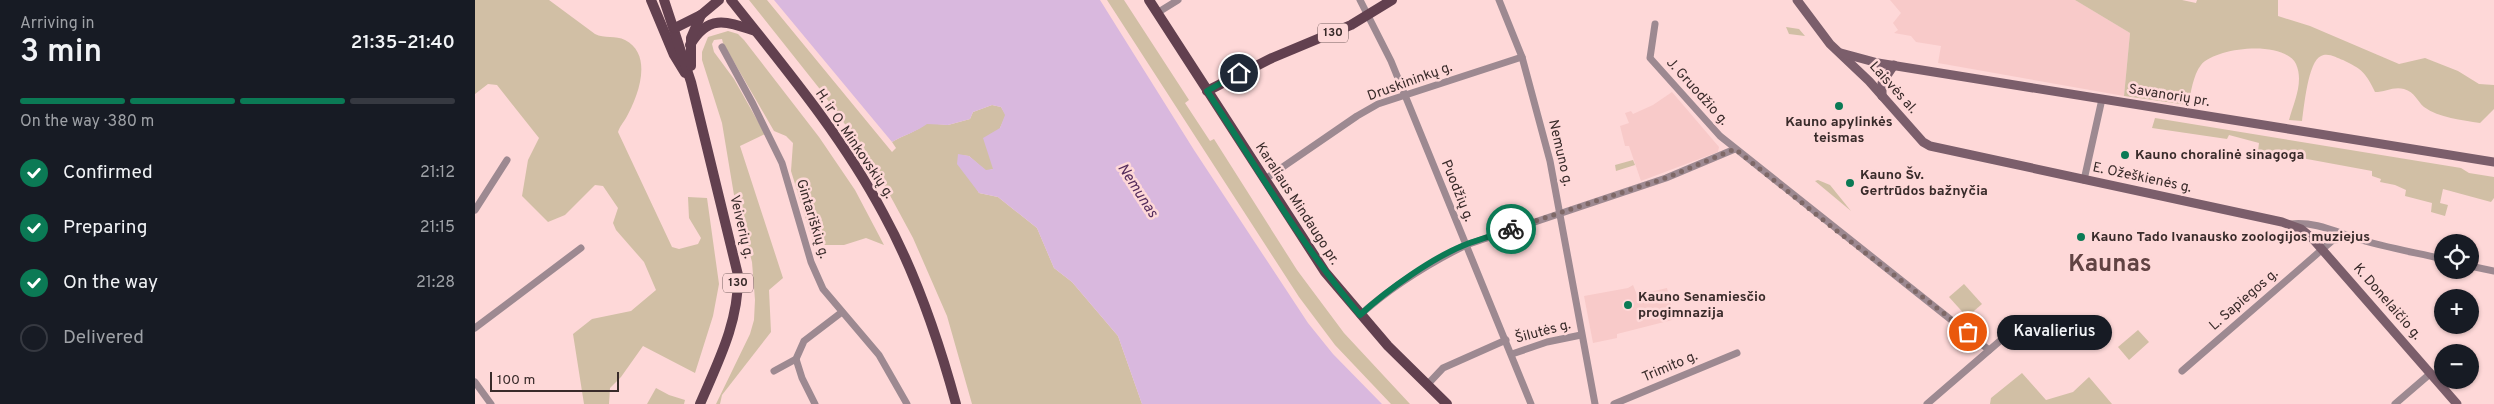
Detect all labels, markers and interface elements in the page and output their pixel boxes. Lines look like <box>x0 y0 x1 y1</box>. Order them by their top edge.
text: Arriving in <box>20 14 95 34</box>
road number: 130 <box>1318 23 1348 42</box>
text: 21:35–21:40 <box>351 31 455 55</box>
text: 3 min <box>20 33 102 73</box>
pin <box>1218 52 1260 94</box>
street label: J. Gruodžio g. <box>1662 55 1732 129</box>
icon: home <box>1225 59 1253 87</box>
street label: Druskininkų g. <box>1365 59 1455 105</box>
street label: Laisvės al. <box>1865 59 1921 117</box>
street label: Savanorių pr. <box>2127 81 2211 111</box>
street label: H. ir O. Minkovskių g. <box>811 86 897 202</box>
marker: Kauno apylinkės teismas <box>1833 100 1845 112</box>
text: On the way · 380 m <box>20 112 154 132</box>
place label: Kauno apylinkės teismas <box>1785 114 1893 147</box>
street label: Nemuno g. <box>1544 118 1576 188</box>
street label: Karaliaus Mindaugo pr. <box>1251 140 1343 268</box>
place label: Kauno choralinė sinagoga <box>2135 147 2304 164</box>
marker: Kauno choralinė sinagoga <box>2119 149 2131 161</box>
street label: Puodžių g. <box>1437 158 1477 224</box>
icon: check <box>20 159 48 187</box>
street label: E. Ožeškienės g. <box>2091 159 2193 197</box>
water label: Nemunas <box>1112 160 1162 222</box>
text: Confirmed <box>63 161 153 185</box>
text: 21:12 <box>420 163 455 183</box>
place label: Kauno Šv. Gertrūdos bažnyčia <box>1860 166 1988 200</box>
street label: Gintariškių g. <box>792 177 832 261</box>
marker: Kauno Šv. Gertrūdos bažnyčia <box>1844 177 1856 189</box>
street label: Veiverių g. <box>725 194 757 260</box>
courier <box>1486 204 1536 254</box>
icon: check <box>20 214 48 242</box>
icon: bike <box>1497 215 1525 243</box>
text: Preparing <box>63 216 147 240</box>
text: 21:15 <box>420 218 455 238</box>
place label: Kauno Tado Ivanausko zoologijos muziejus <box>2091 229 2370 246</box>
marker: Kauno Tado Ivanausko zoologijos muziejus <box>2075 231 2087 243</box>
map controls <box>2434 234 2479 389</box>
button: locate <box>2434 234 2479 279</box>
district label: Kaunas <box>2068 250 2152 280</box>
street label: K. Donelaičio g. <box>2349 260 2425 344</box>
street label: L. Sapiegos g. <box>2206 265 2282 335</box>
icon: check <box>20 269 48 297</box>
text: On the way <box>63 271 158 295</box>
text: 21:28 <box>416 273 455 293</box>
road number: 130 <box>723 274 753 292</box>
place label: Kauno Senamiesčio progimnazija <box>1638 289 1766 322</box>
button: + <box>2434 289 2479 334</box>
marker: Kauno Senamiesčio progimnazija <box>1622 299 1634 311</box>
pin <box>1947 311 1989 353</box>
callout: Kavalierius <box>1998 314 2113 350</box>
street label: Šilutės g. <box>1513 315 1573 348</box>
icon: bag <box>1954 318 1982 346</box>
text: Kavalierius <box>2013 322 2096 342</box>
text: Delivered <box>63 326 144 350</box>
button: − <box>2434 344 2479 389</box>
street label: Trimito g. <box>1640 348 1700 386</box>
scale bar <box>490 369 619 392</box>
text: 100 m <box>497 372 535 389</box>

